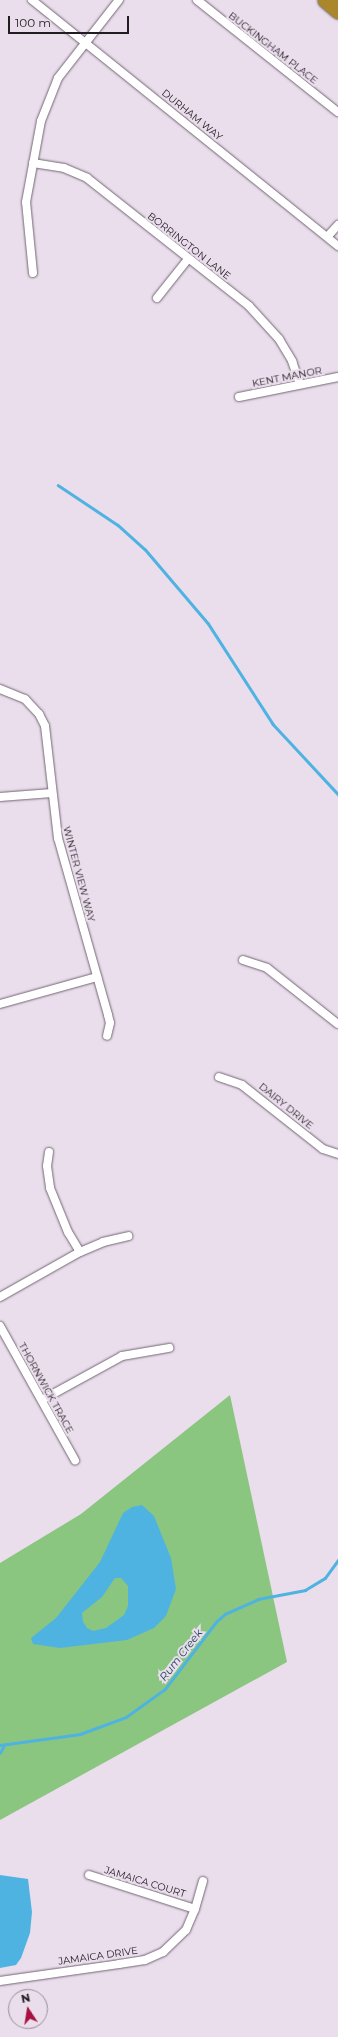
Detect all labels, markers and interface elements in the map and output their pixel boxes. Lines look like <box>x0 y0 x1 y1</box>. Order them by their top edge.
scale bar <box>10 8 131 34</box>
street label: BUCKINGHAM PLACE <box>226 9 320 87</box>
text: 100 m <box>15 15 51 30</box>
street label: DURHAM WAY <box>159 87 225 143</box>
street label: BORRINGTON LANE <box>145 210 233 282</box>
street label: KENT MANOR <box>251 364 323 390</box>
street label: WINTER VIEW WAY <box>60 825 98 923</box>
street label: DAIRY DRIVE <box>256 1080 316 1132</box>
street label: THORNWICK TRACE <box>16 1340 76 1436</box>
water label: Rum Creek <box>157 1627 205 1683</box>
street label: JAMAICA COURT <box>103 1864 187 1900</box>
street label: JAMAICA DRIVE <box>57 1944 139 1968</box>
north arrow <box>8 1989 48 2029</box>
text: N <box>20 1990 32 2006</box>

